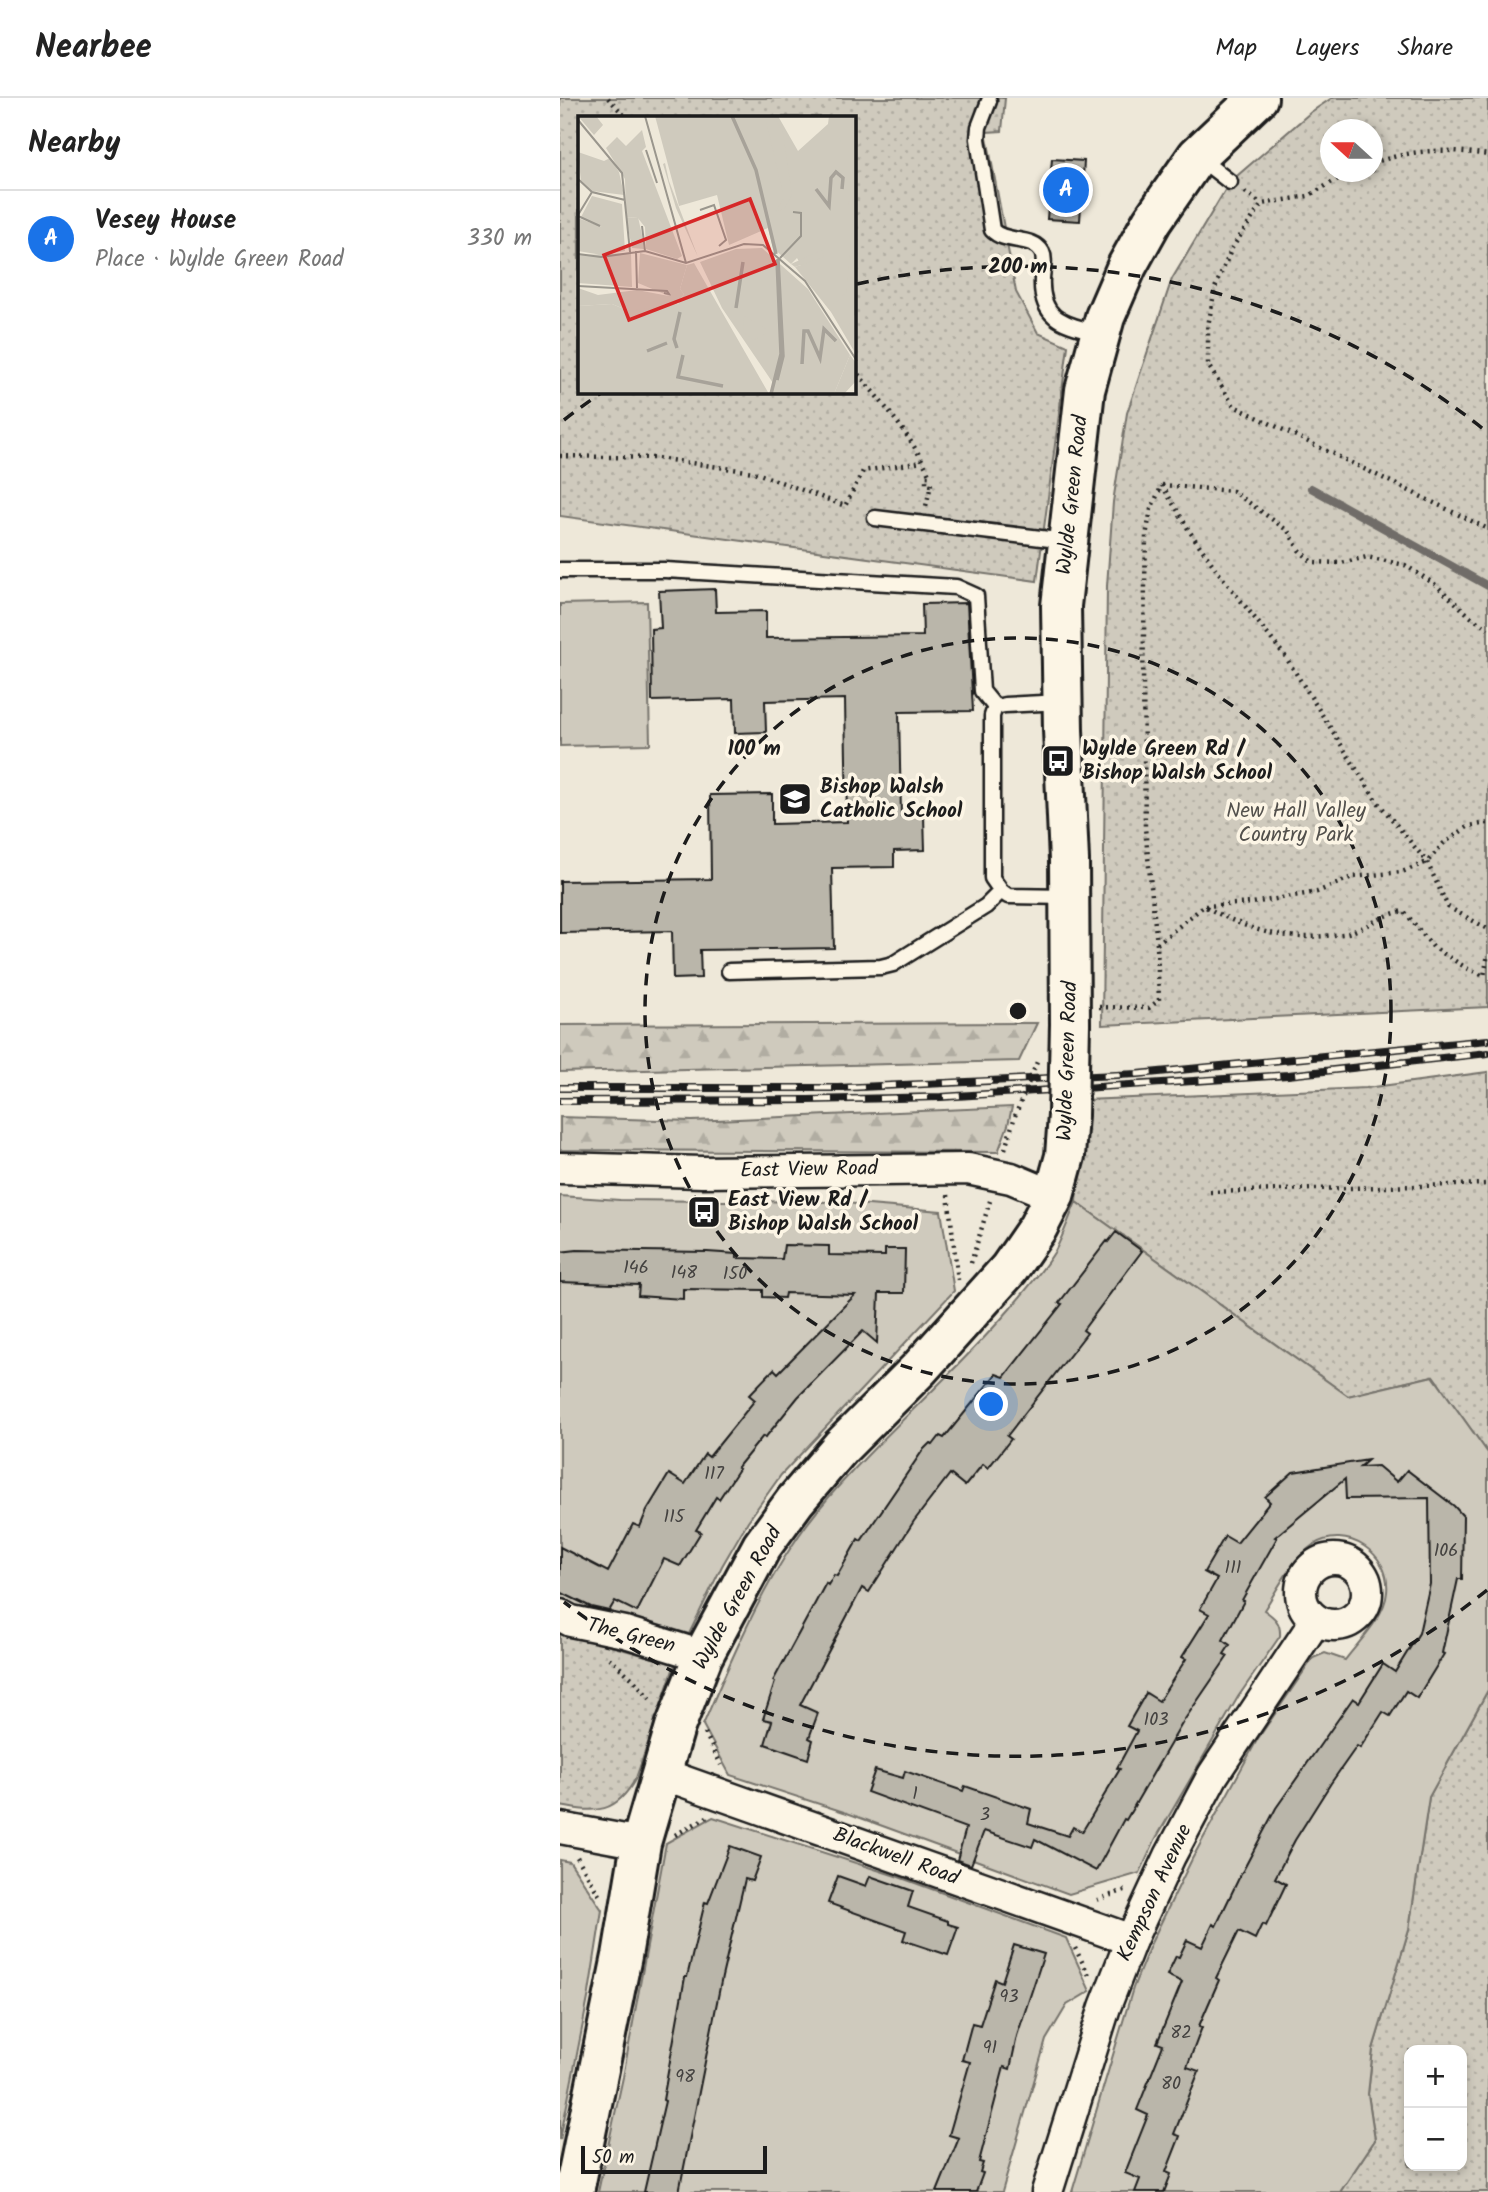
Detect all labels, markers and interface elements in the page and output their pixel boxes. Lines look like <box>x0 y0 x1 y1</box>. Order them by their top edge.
text: Nearbee <box>35 22 152 75</box>
text: Map <box>1215 29 1257 68</box>
text: Layers <box>1295 29 1359 68</box>
text: Share <box>1397 29 1453 68</box>
inset map <box>578 116 856 394</box>
north arrow <box>1320 119 1383 182</box>
text: Nearby <box>28 120 120 168</box>
pin: A <box>1043 164 1089 216</box>
text: Vesey House <box>95 200 236 242</box>
text: A <box>44 221 58 257</box>
text: 330 m <box>467 221 532 257</box>
text: Place · Wylde Green Road <box>95 242 344 278</box>
text: 200 m <box>988 251 1048 284</box>
street label: Wylde Green Road <box>1048 413 1098 576</box>
text: 100 m <box>727 733 781 766</box>
place label: Wylde Green Rd / Bishop Walsh School <box>1082 733 1272 790</box>
bus stop icon: Wylde Green Rd / Bishop Walsh School <box>1039 742 1077 780</box>
place label: Bishop Walsh Catholic School <box>820 771 963 828</box>
school or university icon: Bishop Walsh Catholic School <box>776 780 814 818</box>
park label: New Hall Valley Country Park <box>1226 795 1366 852</box>
street label: Wylde Green Road <box>1049 980 1087 1142</box>
centre of rings <box>1006 999 1030 1023</box>
street label: East View Road <box>740 1152 879 1188</box>
place label: East View Rd / Bishop Walsh School <box>728 1184 918 1241</box>
bus stop icon: East View Rd / Bishop Walsh School <box>685 1193 723 1231</box>
house number: 146 <box>623 1254 649 1283</box>
house number: 148 <box>671 1259 697 1288</box>
house number: 150 <box>723 1260 747 1289</box>
your location <box>974 1387 1008 1421</box>
house number: 117 <box>704 1460 724 1489</box>
house number: 115 <box>664 1503 686 1532</box>
street label: Wylde Green Road <box>685 1520 792 1676</box>
house number: 106 <box>1434 1537 1458 1566</box>
house number: 111 <box>1225 1554 1241 1583</box>
street label: The Green <box>583 1609 679 1663</box>
house number: 103 <box>1144 1706 1168 1735</box>
house number: 1 <box>912 1780 918 1809</box>
house number: 3 <box>980 1801 990 1830</box>
street label: Kempson Avenue <box>1109 1818 1202 1967</box>
street label: Blackwell Road <box>828 1819 964 1895</box>
house number: 93 <box>999 1983 1019 2012</box>
house number: 82 <box>1170 2019 1192 2048</box>
house number: 91 <box>983 2034 997 2063</box>
map controls <box>1404 2045 1467 2171</box>
button: + <box>1404 2045 1467 2108</box>
house number: 98 <box>675 2063 695 2092</box>
house number: 80 <box>1161 2070 1181 2099</box>
button: − <box>1404 2108 1467 2171</box>
scale bar <box>581 2143 766 2175</box>
text: 50 m <box>592 2143 634 2173</box>

